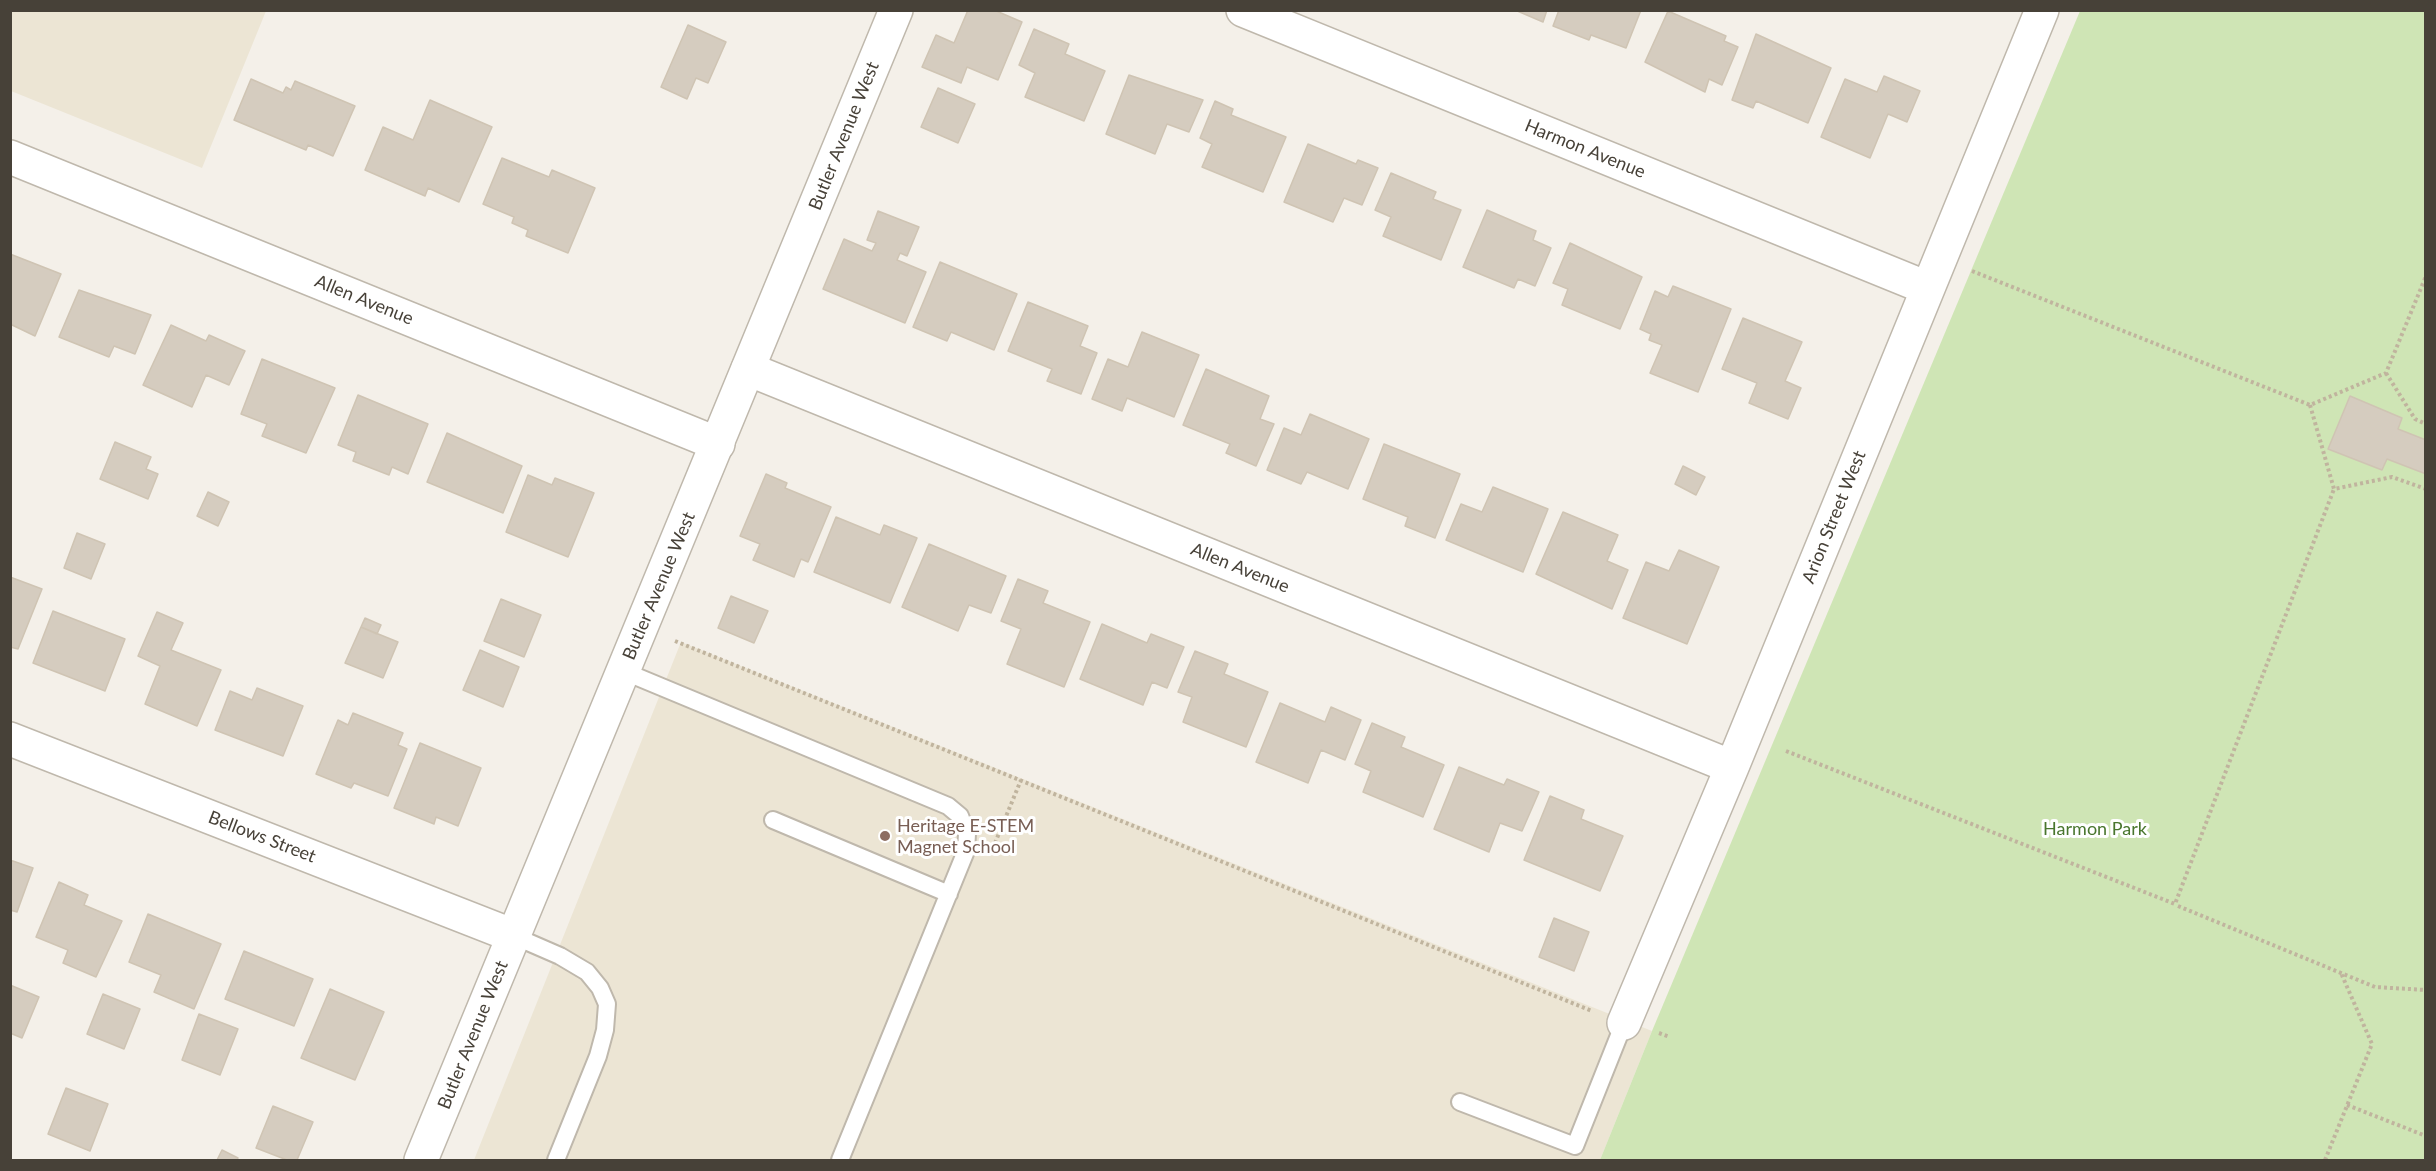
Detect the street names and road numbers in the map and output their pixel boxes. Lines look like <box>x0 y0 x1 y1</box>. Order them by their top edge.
street label: Butler Avenue West <box>804 59 884 213</box>
street label: Harmon Avenue <box>1522 115 1648 183</box>
street label: Allen Avenue <box>312 270 416 330</box>
street label: Arion Street West <box>1798 447 1870 587</box>
street label: Butler Avenue West <box>618 509 700 663</box>
street label: Allen Avenue <box>1188 538 1292 598</box>
street label: Bellows Street <box>205 807 319 867</box>
street label: Butler Avenue West <box>433 958 513 1112</box>

